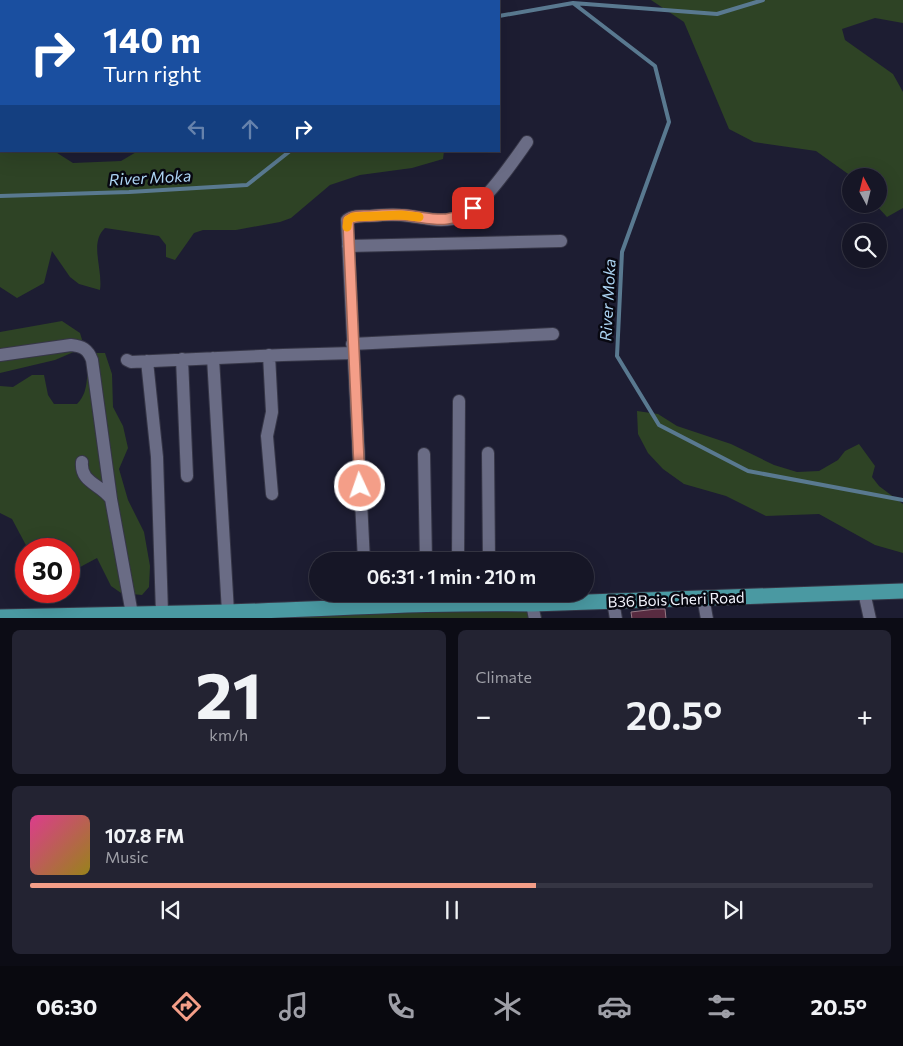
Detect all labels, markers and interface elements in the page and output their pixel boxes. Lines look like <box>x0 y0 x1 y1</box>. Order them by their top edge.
text: 140 m <box>103 17 201 60</box>
icon: right <box>20 20 85 85</box>
text: Turn right <box>103 60 201 87</box>
icon: left <box>183 115 211 143</box>
icon: ahead <box>236 115 264 143</box>
icon: right <box>289 115 317 143</box>
water label: River Moka <box>108 165 192 189</box>
north arrow <box>842 168 888 212</box>
map controls <box>842 168 887 268</box>
pin <box>452 187 494 229</box>
icon: arrive <box>459 194 487 222</box>
button: search <box>842 223 887 268</box>
water label: River Moka <box>595 258 619 342</box>
position arrow <box>333 459 385 511</box>
speed limit sign: 30 <box>15 538 80 603</box>
text: 06:31 · 1 min · 210 m <box>367 565 536 588</box>
street label: B36 Bois Cheri Road <box>607 588 745 610</box>
text: 21 <box>196 653 262 732</box>
text: Climate <box>476 667 532 686</box>
text: 20.5° <box>626 691 722 738</box>
text: − <box>476 698 491 732</box>
text: + <box>857 698 873 732</box>
text: km/h <box>209 725 248 744</box>
text: 107.8 FM <box>105 824 184 847</box>
text: Music <box>105 847 149 866</box>
icon: previous <box>157 896 185 924</box>
icon: pause <box>438 896 466 924</box>
icon: next <box>719 896 747 924</box>
icon: directions <box>169 989 204 1024</box>
icon: music <box>276 989 311 1024</box>
icon: phone <box>383 989 418 1024</box>
icon: climate <box>490 989 525 1024</box>
icon: car <box>597 989 632 1024</box>
icon: filters <box>704 989 739 1024</box>
text: 06:30 <box>36 993 97 1020</box>
text: 20.5° <box>811 993 867 1020</box>

